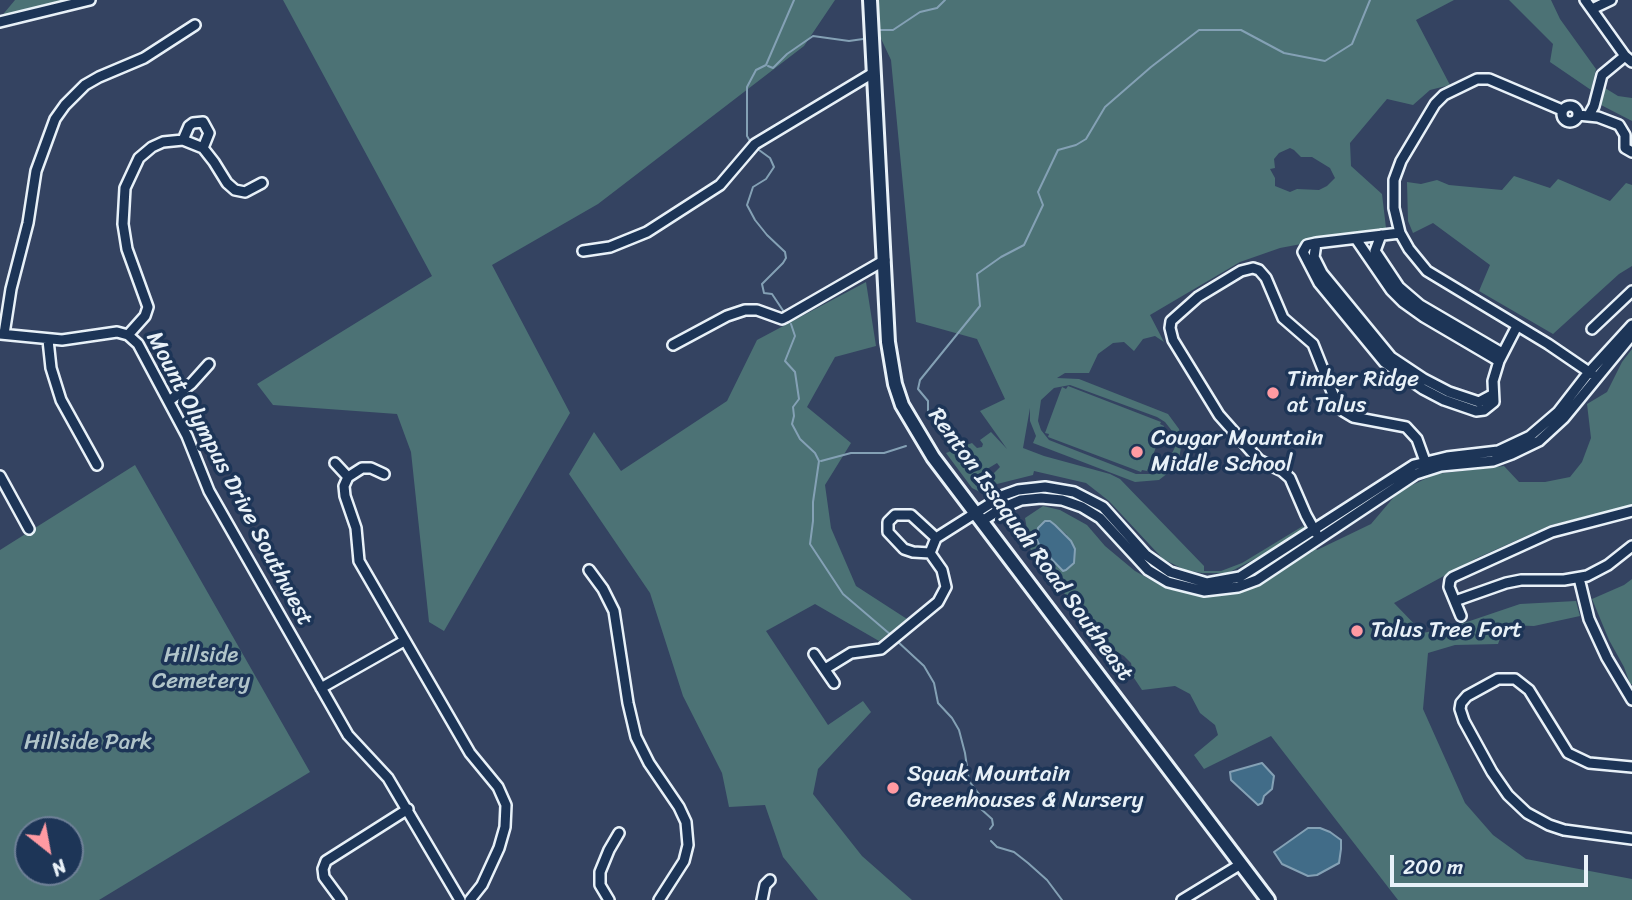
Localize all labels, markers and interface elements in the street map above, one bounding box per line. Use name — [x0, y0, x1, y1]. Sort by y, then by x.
street label: Mount Olympus Drive Southwest — [139, 327, 319, 631]
place label: Timber Ridge at Talus — [1287, 366, 1419, 420]
marker: Timber Ridge at Talus — [1265, 385, 1281, 401]
street label: Renton Issaquah Road Southeast — [921, 403, 1139, 687]
place label: Cougar Mountain Middle School — [1151, 425, 1324, 479]
marker: Cougar Mountain Middle School — [1129, 444, 1145, 460]
place label: Talus Tree Fort — [1371, 617, 1522, 645]
marker: Talus Tree Fort — [1349, 623, 1365, 639]
park label: Hillside Cemetery — [152, 642, 250, 696]
park label: Hillside Park — [24, 729, 152, 757]
place label: Squak Mountain Greenhouses & Nursery — [907, 761, 1144, 815]
marker: Squak Mountain Greenhouses & Nursery — [885, 780, 901, 796]
north arrow — [14, 816, 84, 886]
scale bar — [1394, 841, 1592, 885]
text: 200 m — [1403, 848, 1463, 886]
text: N — [45, 850, 73, 885]

